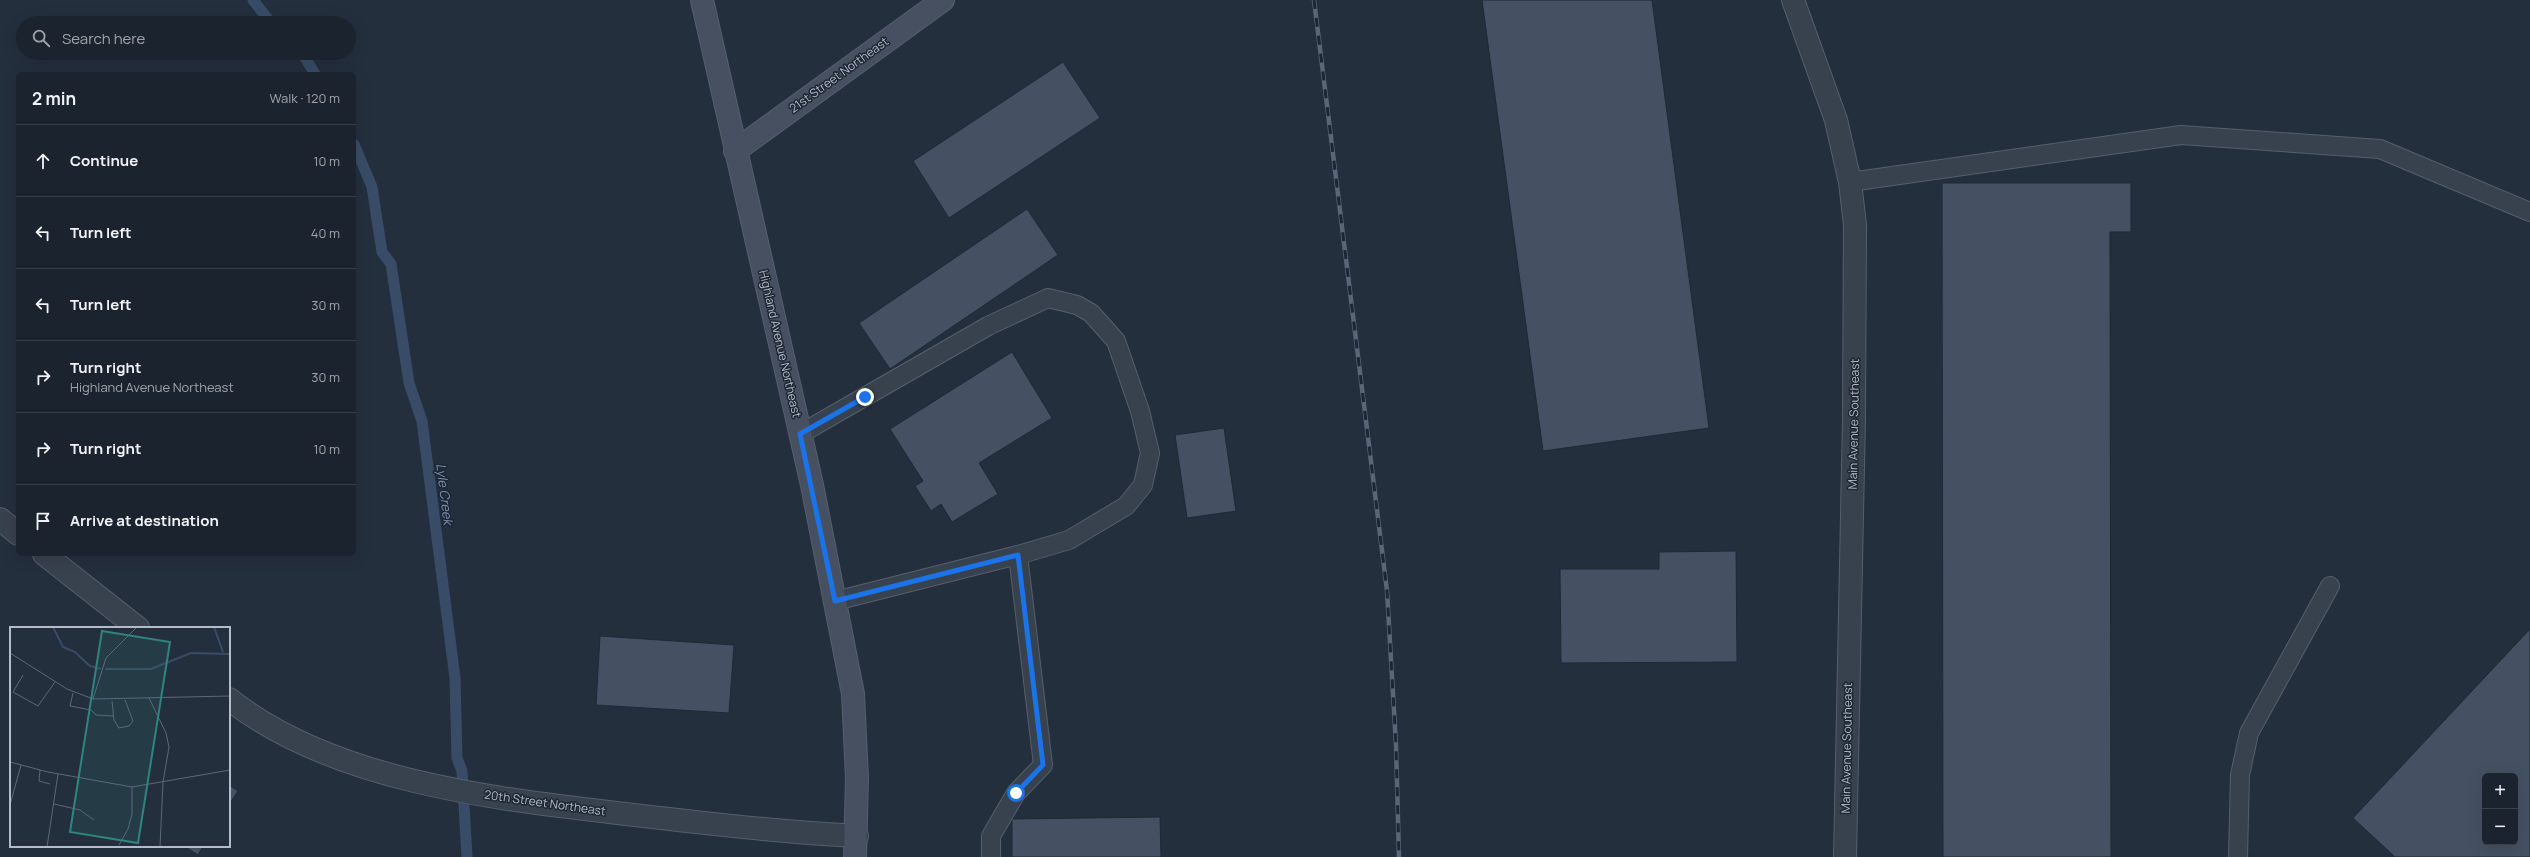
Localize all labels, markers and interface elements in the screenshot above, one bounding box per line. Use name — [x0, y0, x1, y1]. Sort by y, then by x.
search box — [16, 16, 356, 60]
icon: search — [30, 27, 52, 49]
text: Search here — [62, 28, 145, 49]
street label: 21st Street Northeast — [786, 33, 892, 116]
text: 2 min — [32, 87, 76, 110]
text: Walk · 120 m — [270, 89, 340, 107]
icon: ahead — [32, 150, 54, 172]
text: Continue — [70, 150, 138, 171]
text: 10 m — [313, 152, 340, 170]
icon: left — [32, 222, 54, 244]
text: Turn left — [70, 222, 132, 243]
text: 40 m — [311, 224, 340, 242]
street label: Highland Avenue Northeast — [755, 268, 806, 420]
icon: left — [32, 294, 54, 316]
text: Turn left — [70, 294, 132, 315]
text: 30 m — [311, 296, 340, 314]
text: Turn right — [70, 357, 141, 378]
street label: Main Avenue Southeast — [1844, 358, 1863, 490]
icon: right — [32, 366, 54, 388]
text: 30 m — [311, 368, 340, 386]
text: Highland Avenue Northeast — [70, 378, 234, 396]
route end — [856, 388, 874, 406]
icon: right — [32, 438, 54, 460]
text: Turn right — [70, 438, 141, 459]
text: 10 m — [313, 440, 340, 458]
water label: Lyle Creek — [432, 462, 458, 528]
icon: arrive — [32, 510, 54, 532]
text: Arrive at destination — [70, 510, 219, 531]
inset map — [10, 627, 230, 847]
street label: Main Avenue Southeast — [1837, 682, 1856, 814]
map controls — [2482, 773, 2518, 845]
button: + — [2482, 773, 2518, 809]
route start — [1007, 784, 1025, 802]
street label: 20th Street Northeast — [483, 786, 607, 819]
button: − — [2482, 809, 2518, 845]

